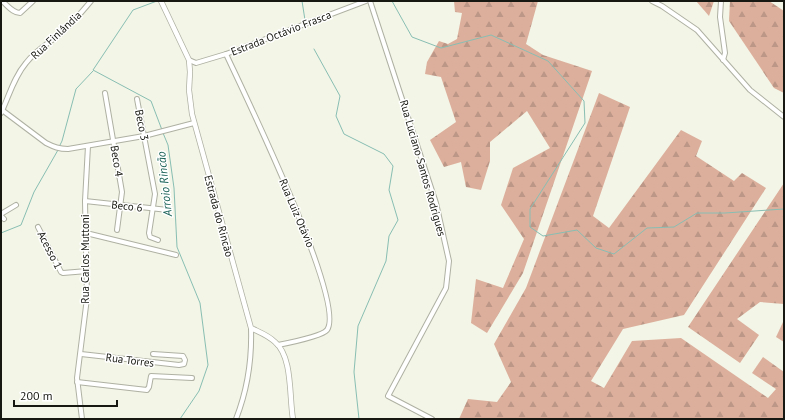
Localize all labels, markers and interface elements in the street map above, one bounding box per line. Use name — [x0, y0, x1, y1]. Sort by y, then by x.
street label: Estrada Octávio Frasca — [229, 7, 333, 59]
street label: Rua Finlândia — [28, 8, 84, 62]
street label: Rua Luciano Santos Rodrigues — [397, 98, 449, 238]
street label: Beco 3 — [132, 108, 152, 142]
street label: Beco 4 — [108, 144, 126, 178]
water label: Arroio Rincão — [153, 151, 175, 218]
street label: Estrada do Rincão — [201, 173, 237, 259]
street label: Rua Luiz Otávio — [276, 176, 318, 250]
street label: Beco 6 — [111, 197, 143, 215]
street label: Rua Carlos Muttoni — [78, 214, 92, 304]
street label: Acesso 1 — [35, 229, 65, 271]
street label: Rua Torres — [105, 350, 155, 370]
scale bar — [14, 382, 117, 408]
text: 200 m — [20, 388, 53, 403]

